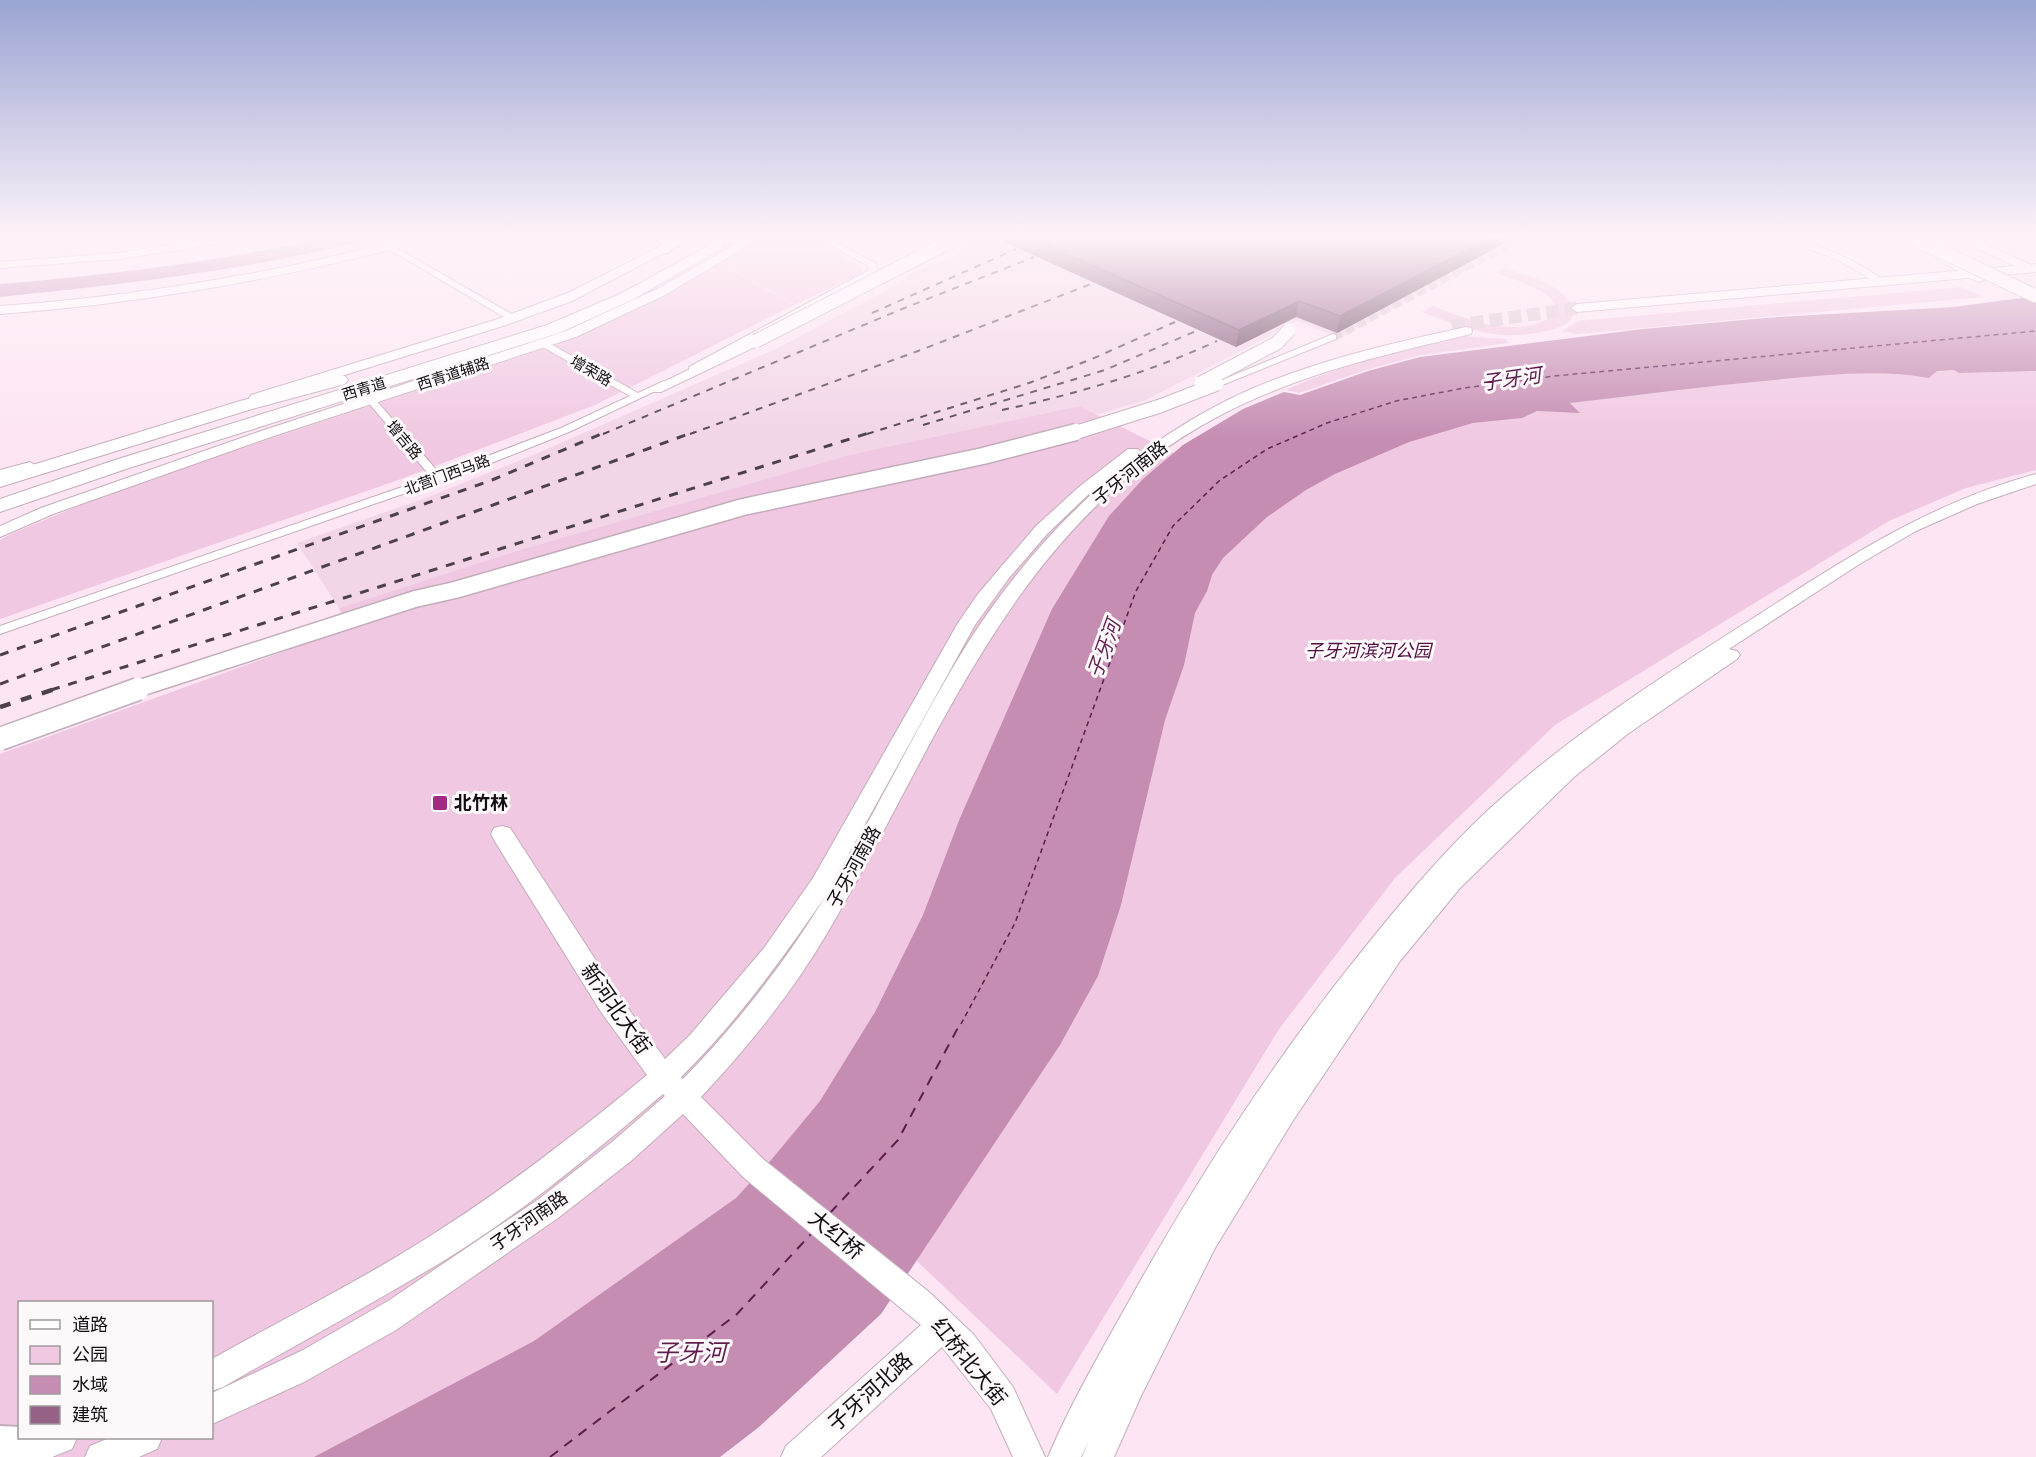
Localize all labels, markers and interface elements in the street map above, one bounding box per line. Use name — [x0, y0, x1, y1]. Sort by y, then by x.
street label: 增荣路 — [567, 350, 616, 390]
street label: 西青道辅路 — [414, 352, 491, 394]
water label: 子牙河 — [1479, 360, 1546, 396]
street label: 西青道 — [339, 372, 388, 404]
street label: 增吉路 — [383, 416, 427, 463]
street label: 子牙河南路 — [1087, 435, 1172, 510]
street label: 北营门西马路 — [401, 449, 492, 499]
water label: 子牙河 — [1081, 612, 1128, 682]
park label: 子牙河滨河公园 — [1305, 638, 1434, 662]
place label: 北竹林 — [454, 790, 508, 814]
marker: 北竹林 — [431, 794, 449, 812]
street label: 子牙河南路 — [821, 821, 885, 912]
street label: 新河北大街 — [575, 957, 658, 1059]
street label: 子牙河南路 — [485, 1185, 572, 1256]
street label: 大红桥 — [803, 1204, 870, 1265]
legend — [18, 1301, 213, 1439]
text: 道路 — [72, 1312, 108, 1336]
street label: 红桥北大街 — [926, 1312, 1014, 1411]
water label: 子牙河 — [654, 1335, 730, 1368]
text: 公园 — [72, 1342, 108, 1366]
street label: 子牙河北路 — [821, 1346, 918, 1437]
text: 水域 — [72, 1372, 108, 1396]
text: 建筑 — [72, 1402, 108, 1426]

